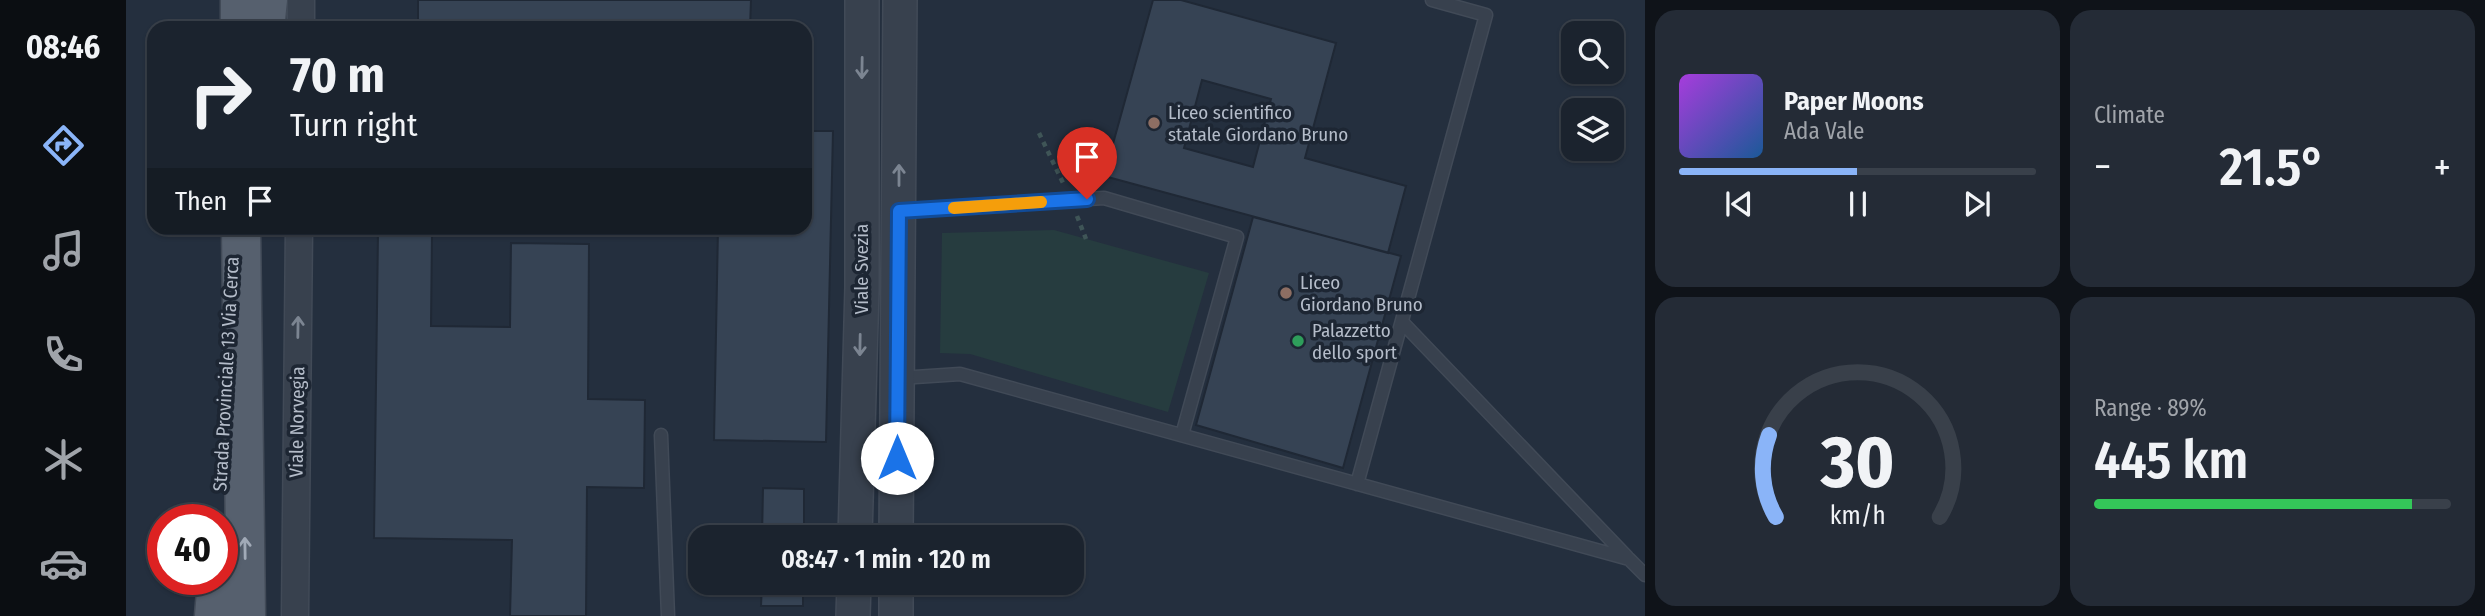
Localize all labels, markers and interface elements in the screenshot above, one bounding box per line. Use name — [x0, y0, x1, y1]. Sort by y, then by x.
map controls — [1561, 21, 1624, 161]
button: search — [1561, 21, 1624, 84]
text: 08:46 — [26, 28, 100, 66]
text: 70 m — [290, 46, 385, 105]
icon: right — [175, 49, 266, 140]
one-way arrow — [855, 56, 868, 79]
text: Paper Moons — [1784, 86, 1924, 117]
button: layers — [1561, 98, 1624, 161]
place label: Liceo scientifico statale Giordano Bruno — [1168, 101, 1348, 146]
text: Climate — [2094, 101, 2165, 129]
text: Turn right — [290, 106, 417, 144]
marker: Liceo scientifico statale Giordano Bruno — [1146, 115, 1162, 131]
text: Ada Vale — [1784, 117, 1864, 145]
icon: directions — [39, 121, 88, 170]
pin — [1057, 127, 1117, 199]
text: 21.5° — [2220, 136, 2325, 199]
icon: arrive — [1068, 138, 1106, 176]
text: − — [2094, 144, 2111, 190]
text: + — [2434, 144, 2451, 190]
one-way arrow — [892, 164, 906, 187]
icon: arrive — [241, 182, 279, 220]
icon: previous — [1720, 185, 1758, 223]
icon: pause — [1839, 185, 1877, 223]
icon: next — [1958, 185, 1996, 223]
text: Then — [175, 186, 227, 217]
street label: Viale Svezia — [850, 224, 873, 314]
icon: music — [39, 226, 88, 275]
street label: Strada Provinciale 13 Via Cerca — [208, 256, 244, 492]
place label: Liceo Giordano Bruno — [1300, 271, 1423, 316]
marker: Liceo Giordano Bruno — [1278, 285, 1294, 301]
one-way arrow — [291, 316, 305, 339]
place label: Palazzetto dello sport — [1312, 319, 1398, 364]
icon: phone — [39, 330, 88, 379]
one-way arrow — [853, 333, 867, 356]
marker: Palazzetto dello sport — [1290, 333, 1306, 349]
street label: Viale Norvegia — [285, 366, 309, 478]
text: Range · 89% — [2094, 394, 2207, 422]
text: 30 — [1819, 420, 1895, 507]
position arrow — [860, 421, 934, 495]
text: 445 km — [2094, 429, 2248, 492]
icon: climate — [39, 435, 88, 484]
text: km/h — [1830, 501, 1885, 531]
speed limit sign: 40 — [147, 504, 238, 595]
one-way arrow — [238, 537, 252, 560]
icon: car — [39, 539, 88, 588]
text: 08:47 · 1 min · 120 m — [781, 544, 991, 575]

